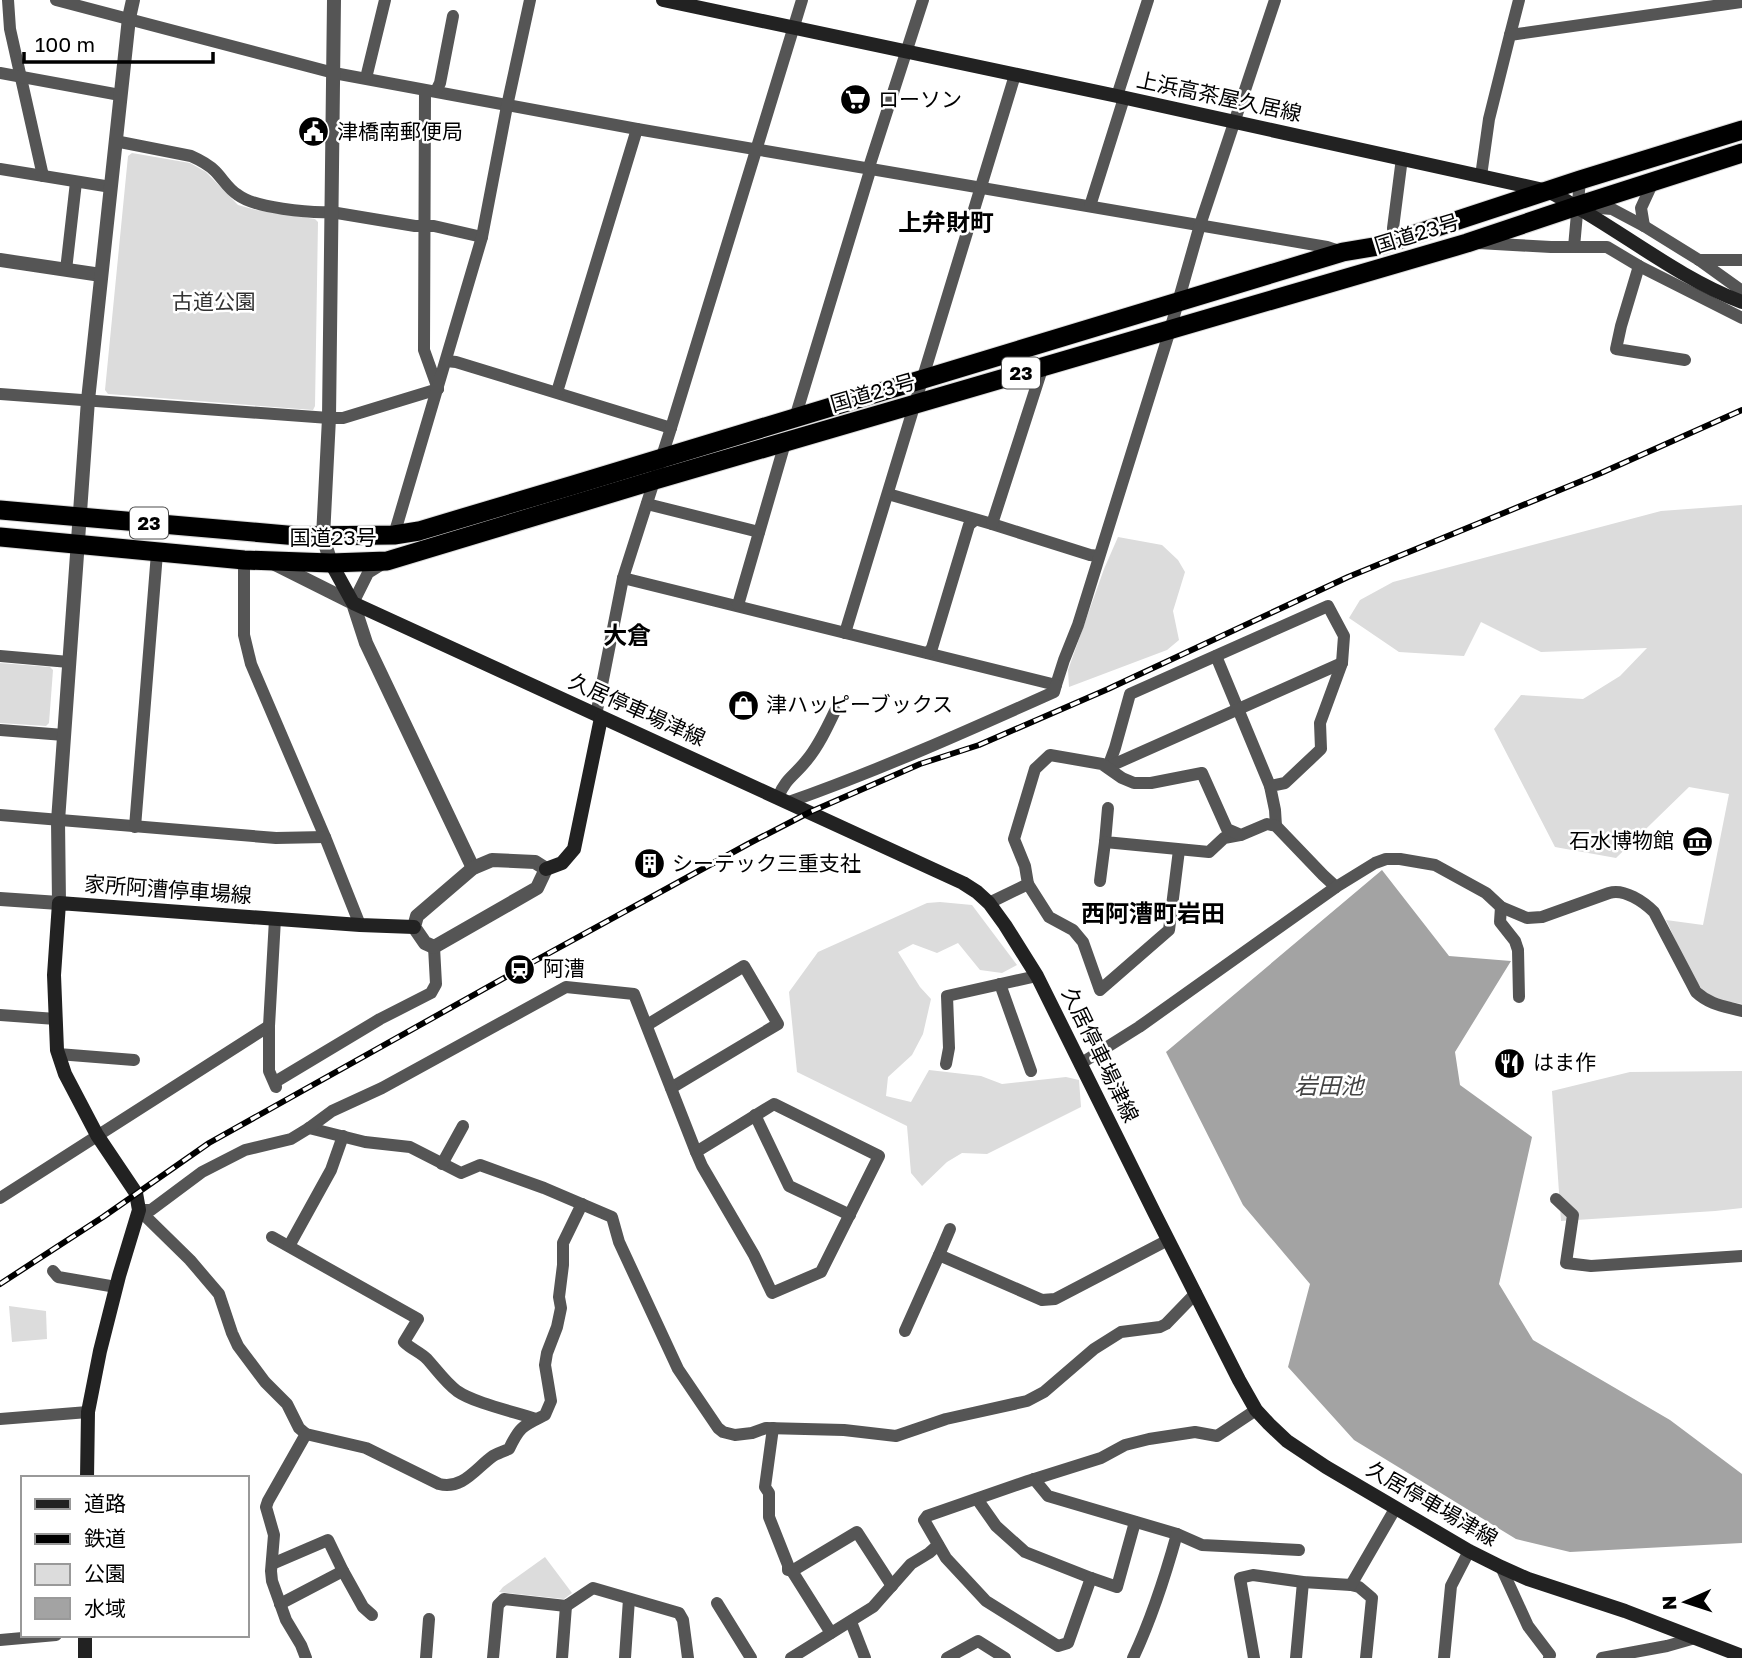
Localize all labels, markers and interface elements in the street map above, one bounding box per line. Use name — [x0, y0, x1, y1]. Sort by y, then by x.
scale bar — [24, 21, 214, 65]
text: 100 m — [35, 31, 95, 57]
street label: 上浜高茶屋久居線 — [1134, 66, 1304, 126]
supermarket icon: ローソン — [838, 83, 872, 117]
place label: ローソン — [878, 86, 962, 112]
public building icon: 津橋南郵便局 — [297, 115, 331, 149]
place label: 津橋南郵便局 — [337, 118, 463, 144]
district label: 上弁財町 — [898, 207, 994, 236]
street label: 国道23号 — [1371, 208, 1462, 258]
park label: 古道公園 — [172, 288, 256, 314]
road number: 23 — [1002, 358, 1040, 388]
street label: 国道23号 — [827, 367, 918, 417]
road number: 23 — [130, 508, 168, 538]
street label: 国道23号 — [289, 524, 377, 550]
district label: 大倉 — [603, 620, 651, 649]
street label: 久居停車場津線 — [565, 667, 710, 751]
shop icon: 津ハッピーブックス — [726, 688, 760, 722]
place label: 津ハッピーブックス — [766, 691, 953, 717]
museum icon: 石水博物館 — [1680, 824, 1714, 858]
place label: 石水博物館 — [1569, 827, 1674, 853]
building icon: シーテック三重支社 — [632, 847, 666, 881]
place label: シーテック三重支社 — [672, 850, 861, 876]
street label: 家所阿漕停車場線 — [83, 870, 253, 908]
district label: 西阿漕町岩田 — [1081, 898, 1225, 927]
station icon: 阿漕 — [503, 952, 537, 986]
place label: 阿漕 — [543, 955, 585, 981]
street label: 久居停車場津線 — [1057, 983, 1145, 1126]
restaurant icon: はま作 — [1493, 1046, 1527, 1080]
place label: はま作 — [1533, 1049, 1596, 1075]
water label: 岩田池 — [1295, 1071, 1366, 1099]
street label: 久居停車場津線 — [1362, 1455, 1503, 1551]
legend — [21, 1476, 248, 1637]
text: 道路 — [84, 1490, 126, 1516]
text: 鉄道 — [84, 1525, 126, 1551]
text: 公園 — [84, 1560, 126, 1586]
north arrow — [1651, 1567, 1721, 1637]
text: 水域 — [84, 1595, 126, 1621]
text: N — [1657, 1595, 1680, 1611]

